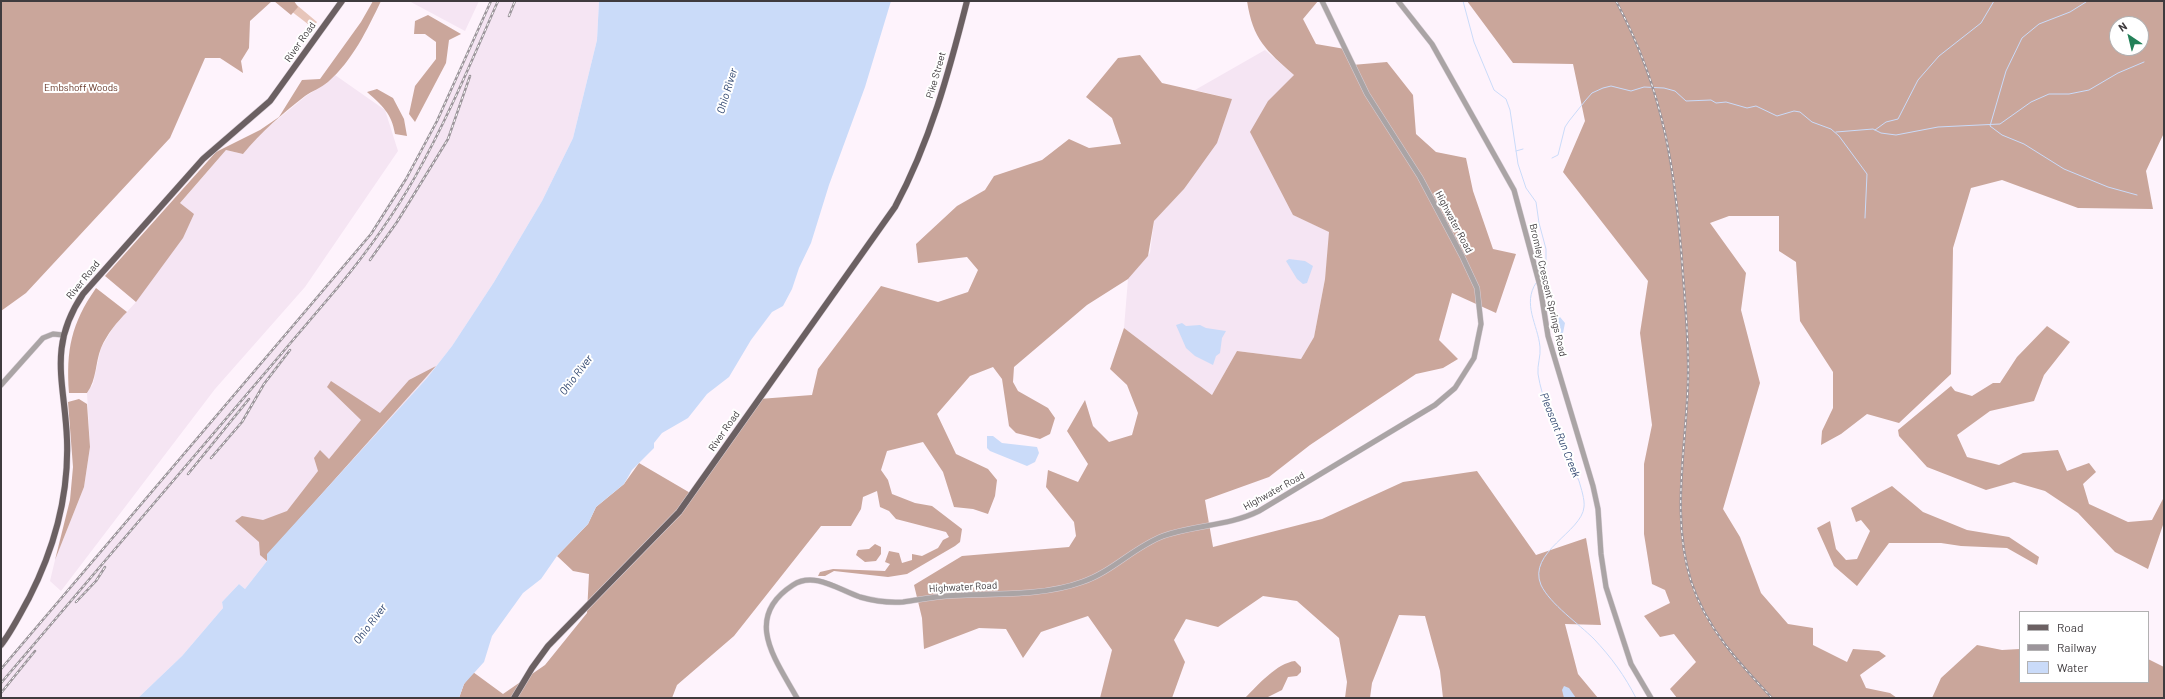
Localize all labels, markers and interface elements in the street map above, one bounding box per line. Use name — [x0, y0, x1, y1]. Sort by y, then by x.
north arrow — [2109, 16, 2149, 56]
text: N — [2116, 19, 2129, 34]
street label: River Road — [282, 20, 318, 64]
street label: Pike Street — [924, 50, 948, 100]
water label: Ohio River — [714, 67, 740, 115]
park label: Embshoff Woods — [44, 82, 118, 94]
street label: Highwater Road — [1433, 189, 1475, 255]
street label: Bromley Crescent Springs Road — [1527, 222, 1569, 358]
street label: River Road — [64, 258, 102, 302]
water label: Ohio River — [557, 352, 595, 398]
water label: Pleasant Run Creek — [1537, 391, 1583, 479]
street label: River Road — [706, 409, 742, 453]
street label: Highwater Road — [1241, 469, 1307, 513]
street label: Highwater Road — [928, 579, 998, 595]
water label: Ohio River — [351, 601, 389, 647]
legend — [2019, 611, 2149, 683]
text: Road — [2057, 620, 2084, 634]
text: Railway — [2057, 640, 2096, 654]
text: Water — [2057, 660, 2088, 674]

